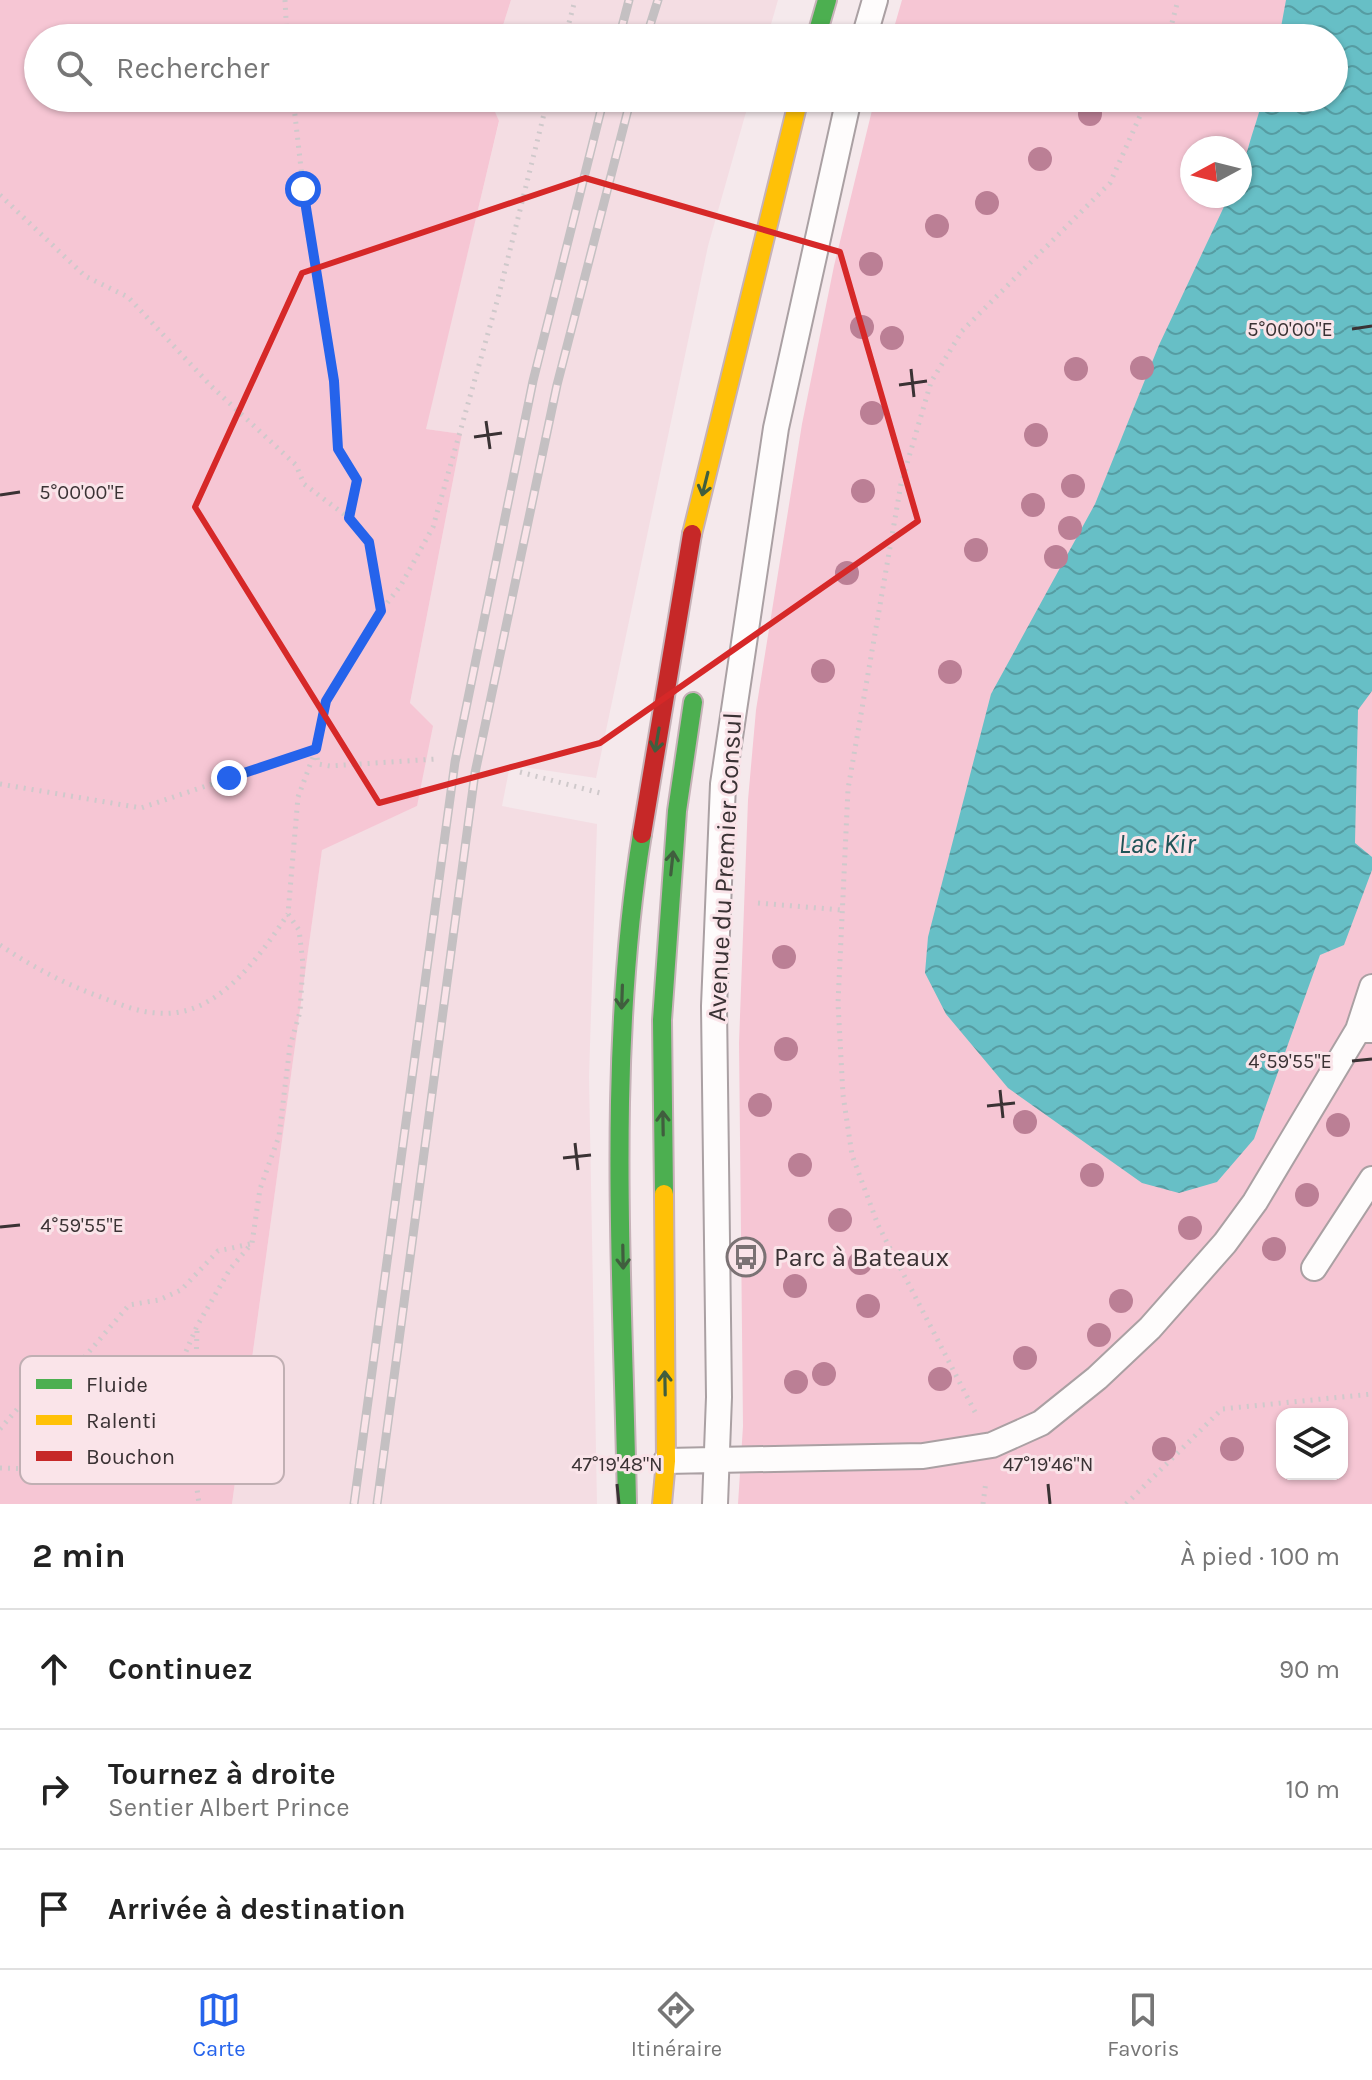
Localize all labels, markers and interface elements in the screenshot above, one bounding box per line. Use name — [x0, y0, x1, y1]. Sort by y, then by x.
search box — [24, 24, 1348, 112]
icon: search — [52, 46, 96, 90]
text: Rechercher — [116, 50, 269, 86]
north arrow — [1180, 136, 1252, 208]
route start — [285, 171, 321, 207]
text: 5°00'00"E — [1247, 318, 1333, 341]
one-way arrow — [697, 471, 712, 497]
text: 5°00'00"E — [39, 481, 125, 504]
street label: Avenue du Premier Consul — [701, 712, 748, 1022]
one-way arrow — [649, 727, 664, 752]
route end — [211, 760, 247, 796]
water label: Lac Kir — [1118, 827, 1197, 860]
one-way arrow — [665, 850, 680, 877]
one-way arrow — [614, 983, 629, 1010]
text: 4°59'55"E — [1248, 1050, 1332, 1073]
one-way arrow — [655, 1110, 671, 1137]
text: 4°59'55"E — [40, 1214, 124, 1237]
bus stop icon: Parc à Bateaux — [725, 1236, 767, 1278]
place label: Parc à Bateaux — [774, 1242, 949, 1273]
one-way arrow — [615, 1243, 631, 1270]
legend — [20, 1356, 284, 1484]
one-way arrow — [657, 1370, 673, 1397]
text: Fluide — [86, 1372, 148, 1398]
text: Ralenti — [86, 1408, 157, 1434]
map controls — [1276, 1408, 1348, 1480]
button: layers — [1276, 1408, 1348, 1480]
text: Bouchon — [86, 1444, 175, 1470]
text: 47°19'48"N — [571, 1453, 663, 1476]
text: 47°19'46"N — [1003, 1453, 1093, 1476]
text: 2 min — [32, 1536, 126, 1576]
text: À pied · 100 m — [1180, 1541, 1340, 1572]
icon: ahead — [32, 1647, 76, 1691]
text: Continuez — [108, 1651, 253, 1687]
text: 90 m — [1279, 1654, 1340, 1685]
text: Tournez à droite — [108, 1756, 336, 1792]
icon: right — [32, 1767, 76, 1811]
text: 10 m — [1285, 1774, 1340, 1805]
text: Sentier Albert Prince — [108, 1792, 350, 1823]
icon: arrive — [32, 1887, 76, 1931]
text: Arrivée à destination — [108, 1891, 406, 1927]
tab: Carte — [193, 1988, 246, 2062]
tab: Itinéraire — [631, 1988, 722, 2062]
tab: Favoris — [1107, 1988, 1179, 2062]

